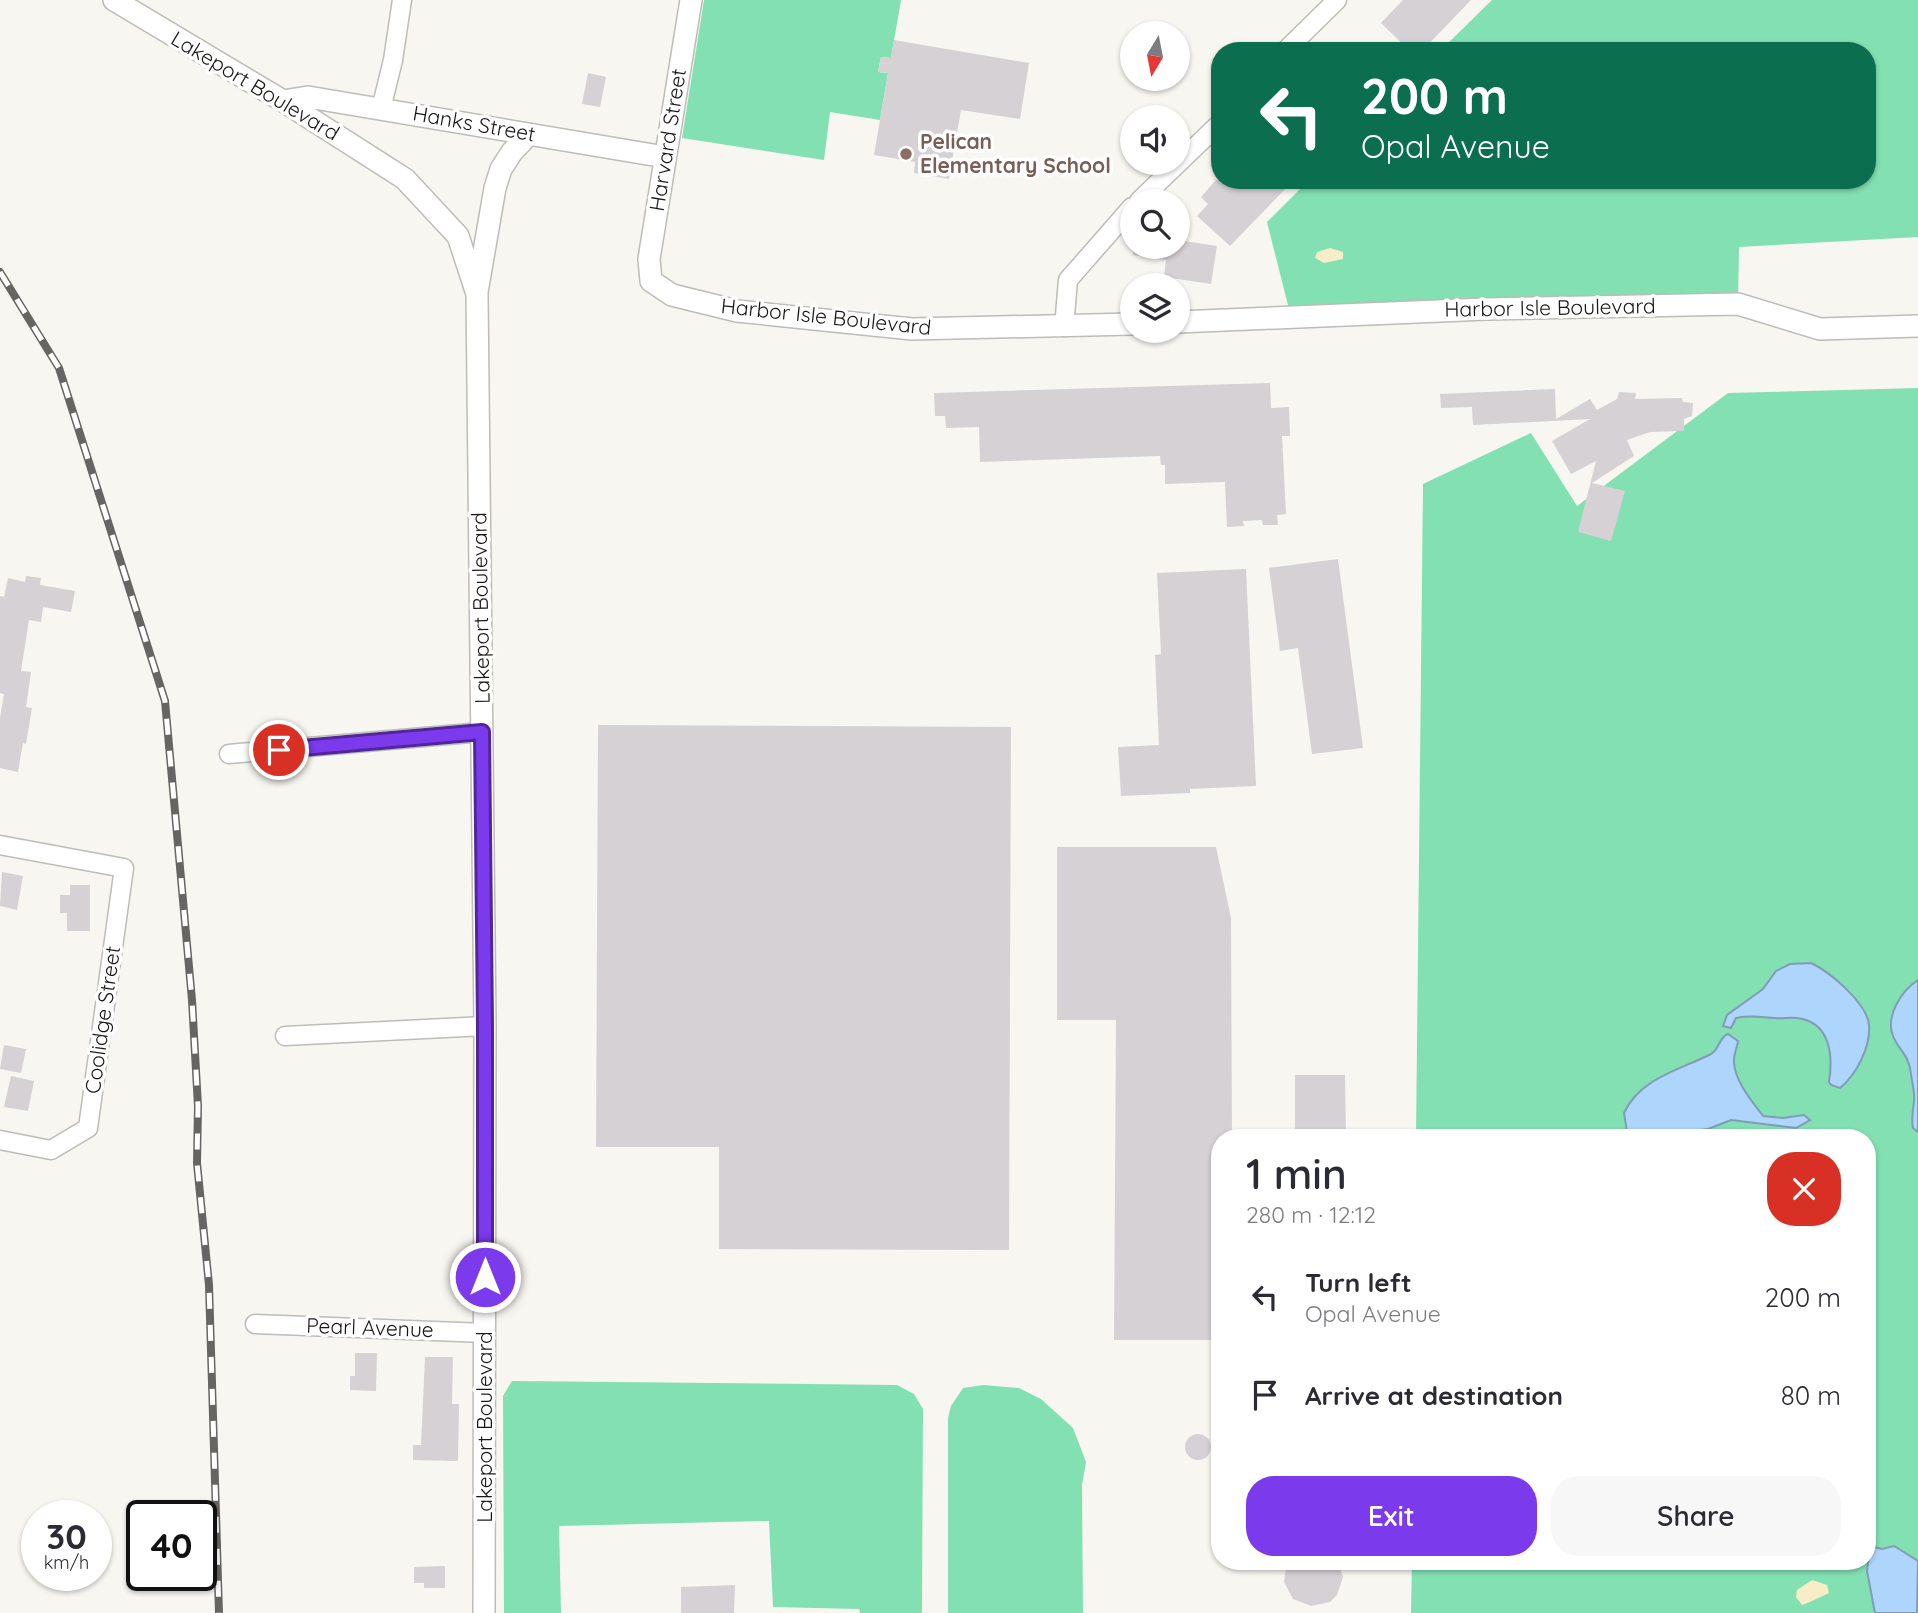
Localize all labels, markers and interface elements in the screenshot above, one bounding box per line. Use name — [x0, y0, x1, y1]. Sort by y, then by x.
north arrow — [1120, 21, 1190, 91]
map controls — [1120, 21, 1190, 343]
street label: Lakeport Boulevard — [167, 25, 344, 146]
text: 200 m — [1361, 65, 1508, 126]
street label: Harvard Street — [643, 67, 691, 213]
icon: left — [1246, 70, 1337, 161]
street label: Hanks Street — [411, 99, 538, 147]
button: sound — [1120, 105, 1190, 175]
text: Opal Avenue — [1361, 126, 1550, 166]
place label: Pelican Elementary School — [920, 128, 1111, 178]
marker: Pelican Elementary School — [898, 146, 914, 162]
button: search — [1120, 189, 1190, 259]
button: layers — [1120, 273, 1190, 343]
street label: Harbor Isle Boulevard — [720, 292, 933, 340]
street label: Harbor Isle Boulevard — [1444, 292, 1656, 322]
street label: Lakeport Boulevard — [465, 512, 495, 704]
pin — [249, 720, 309, 780]
icon: arrive — [260, 731, 298, 769]
street label: Coolidge Street — [79, 944, 125, 1095]
text: 1 min — [1246, 1147, 1347, 1200]
button: close — [1767, 1152, 1841, 1226]
text: 280 m · 12:12 — [1246, 1200, 1376, 1229]
position arrow — [448, 1240, 522, 1314]
text: Turn left — [1305, 1266, 1412, 1299]
icon: left — [1246, 1278, 1284, 1316]
text: 200 m — [1765, 1281, 1841, 1314]
text: Opal Avenue — [1305, 1299, 1441, 1328]
street label: Pearl Avenue — [306, 1312, 434, 1342]
street label: Lakeport Boulevard — [471, 1331, 497, 1523]
icon: arrive — [1246, 1376, 1284, 1414]
text: Arrive at destination — [1305, 1379, 1563, 1412]
text: 80 m — [1781, 1379, 1841, 1412]
button: Exit — [1246, 1476, 1537, 1556]
button: Share — [1551, 1476, 1841, 1556]
speed limit sign: 40 — [126, 1500, 217, 1591]
text: 30 — [46, 1514, 87, 1558]
text: km/h — [44, 1551, 89, 1574]

